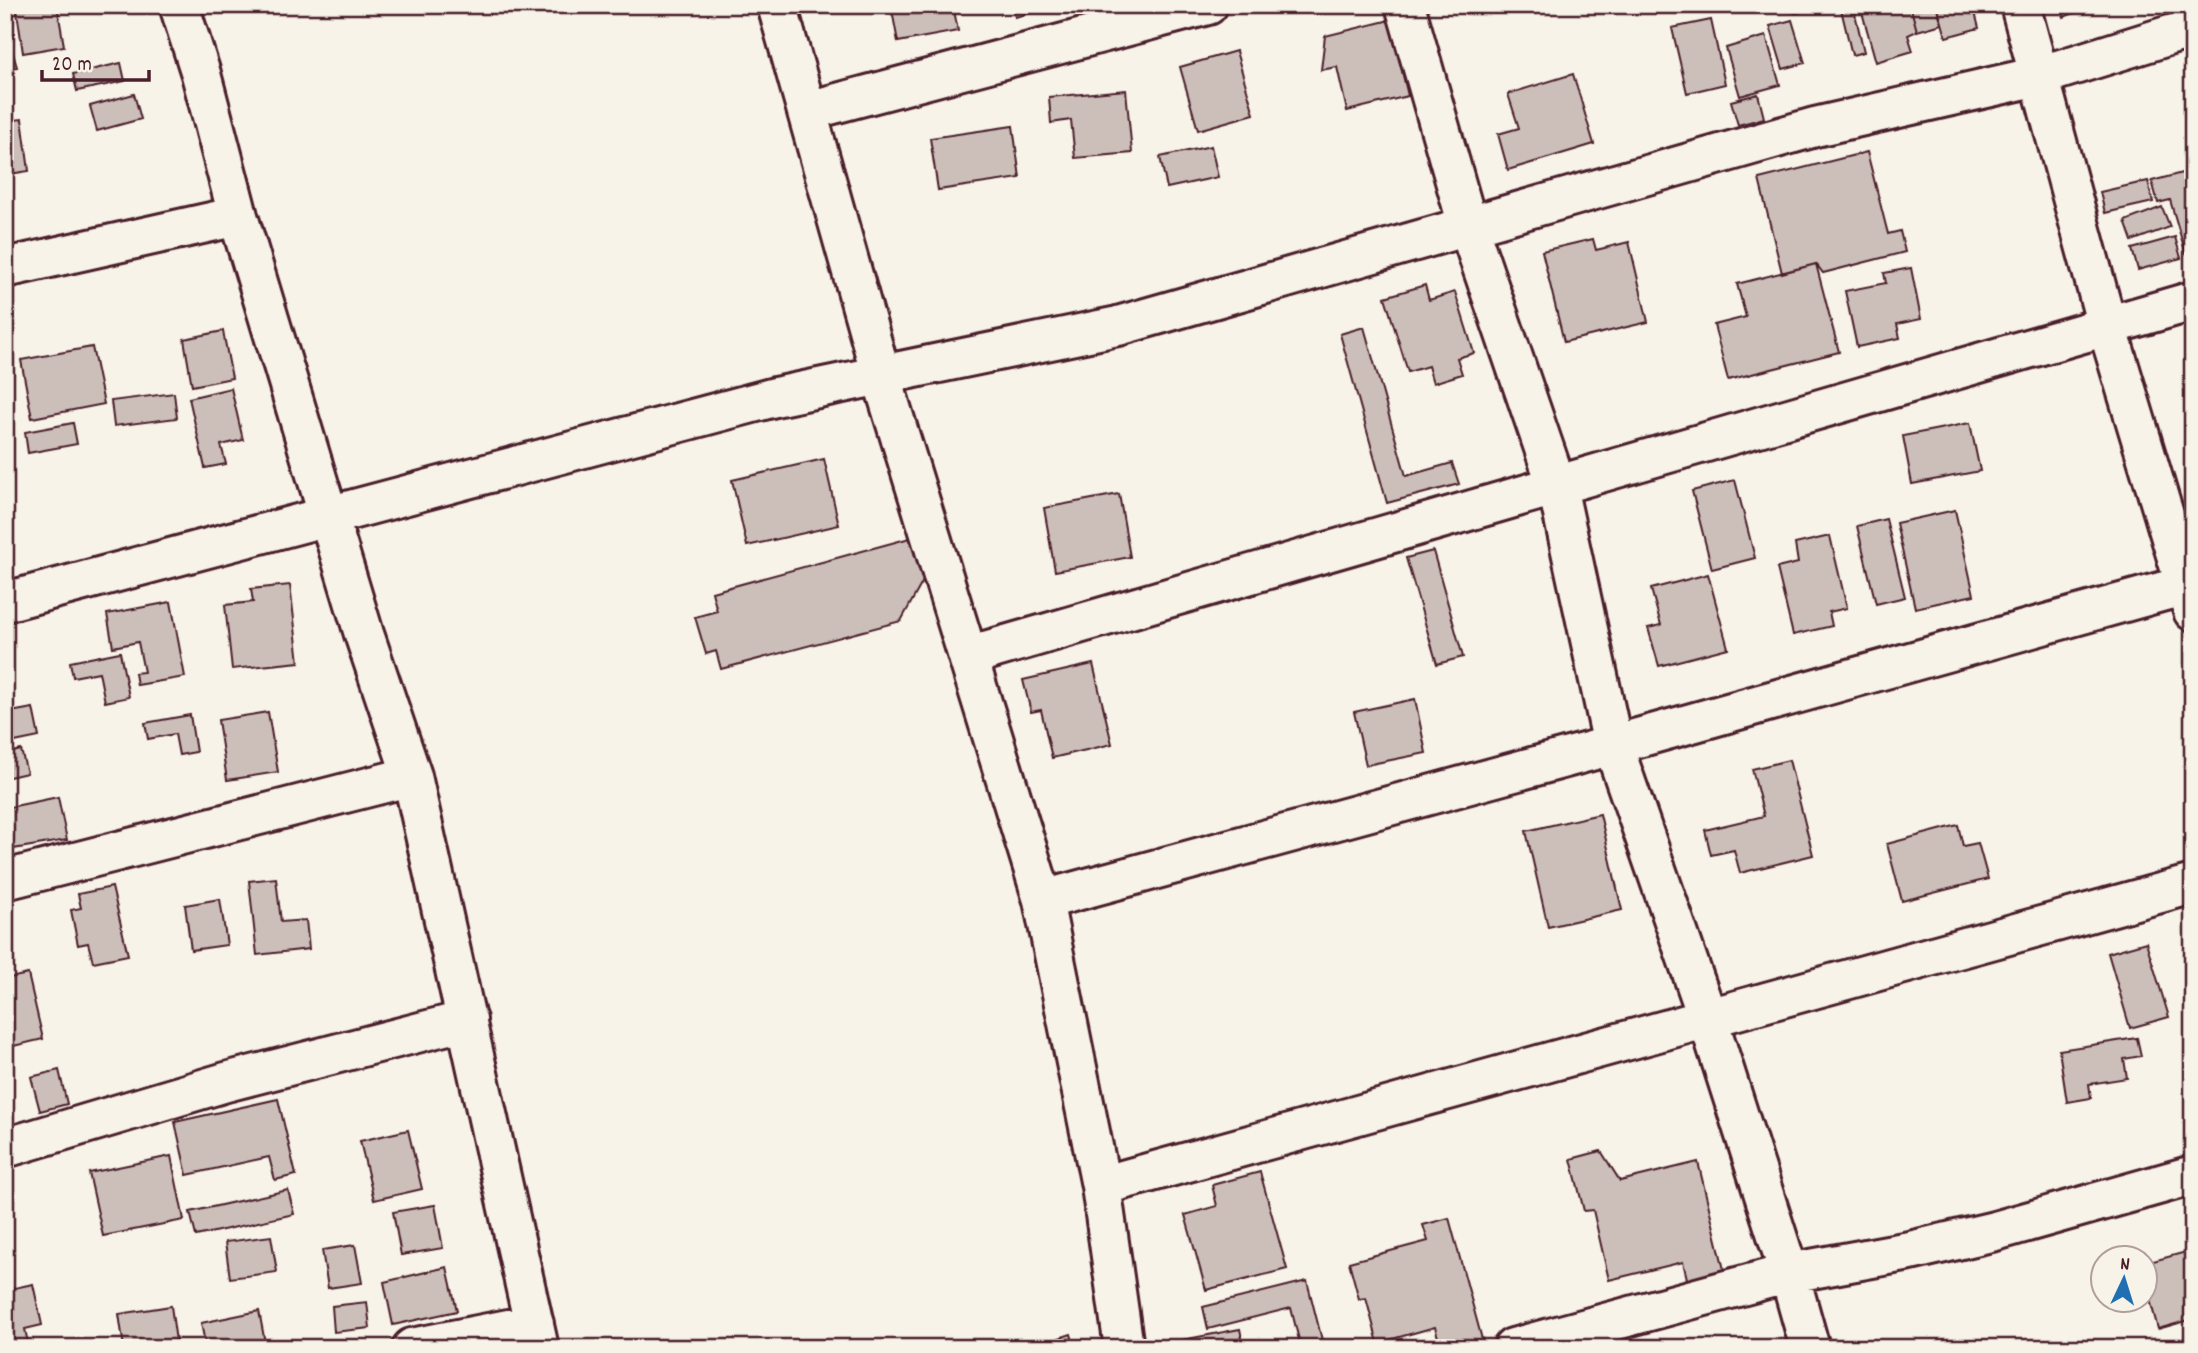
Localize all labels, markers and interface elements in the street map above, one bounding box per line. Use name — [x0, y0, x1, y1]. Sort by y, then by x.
scale bar — [42, 38, 149, 82]
text: 20 m — [52, 51, 92, 81]
north arrow — [2090, 1244, 2160, 1314]
text: N — [2119, 1252, 2131, 1279]

